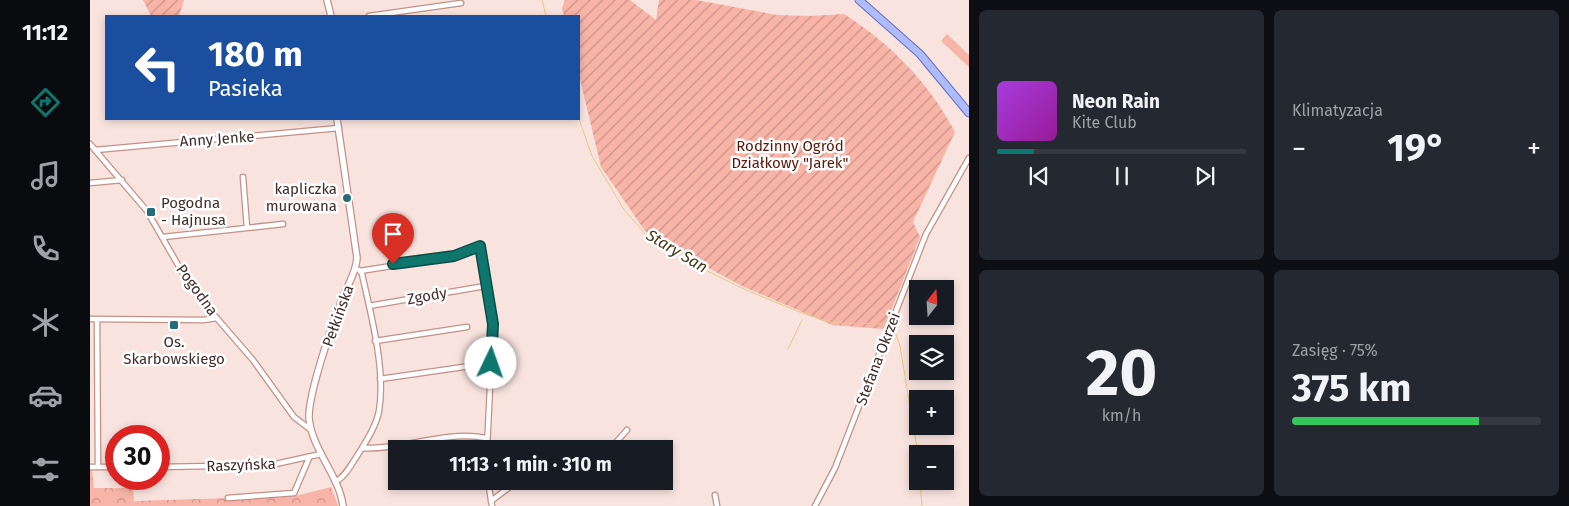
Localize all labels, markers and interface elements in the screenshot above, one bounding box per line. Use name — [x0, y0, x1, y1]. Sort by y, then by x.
text: 11:12 — [22, 19, 68, 46]
text: 180 m — [208, 33, 303, 75]
icon: left — [125, 35, 190, 100]
text: Pasieka — [208, 75, 283, 102]
icon: directions — [28, 85, 63, 120]
text: Neon Rain — [1072, 90, 1160, 113]
text: Klimatyzacja — [1292, 101, 1383, 120]
text: Kite Club — [1072, 113, 1137, 132]
text: 19° — [1387, 125, 1446, 171]
street label: Anny Jenke — [179, 127, 255, 151]
text: − — [1292, 132, 1306, 165]
text: + — [1527, 132, 1541, 165]
park label: Rodzinny Ogród Działkowy "Jarek" — [731, 137, 849, 172]
icon: music — [28, 158, 63, 193]
icon: previous — [1025, 162, 1053, 190]
icon: pause — [1108, 162, 1136, 190]
icon: next — [1191, 162, 1219, 190]
place label: kapliczka murowana — [266, 180, 337, 215]
marker: kapliczka murowana — [341, 192, 353, 204]
place label: Pogodna - Hajnusa — [161, 194, 226, 229]
marker: Pogodna - Hajnusa — [145, 206, 157, 218]
pin — [372, 213, 414, 264]
icon: arrive — [379, 220, 407, 248]
water label: Stary San — [642, 225, 711, 277]
icon: phone — [28, 231, 63, 266]
street label: Pogodna — [172, 261, 222, 319]
north arrow — [909, 280, 954, 325]
map controls — [909, 280, 954, 490]
street label: Pełkińska — [319, 283, 357, 349]
street label: Zgody — [406, 284, 449, 308]
icon: climate — [28, 305, 63, 340]
street label: Stefana Okrzei — [852, 310, 904, 408]
marker: Os. Skarbowskiego — [168, 319, 180, 331]
place label: Os. Skarbowskiego — [123, 333, 225, 368]
text: 20 — [1086, 334, 1157, 412]
button: layers — [909, 335, 954, 380]
position arrow — [464, 336, 516, 388]
text: Zasięg · 75% — [1292, 341, 1378, 360]
text: 375 km — [1292, 365, 1411, 411]
icon: car — [28, 378, 63, 413]
button: + — [909, 390, 954, 435]
text: km/h — [1102, 406, 1141, 425]
speed limit sign: 30 — [105, 425, 170, 490]
button: − — [909, 445, 954, 490]
icon: filters — [28, 452, 63, 487]
text: 11:13 · 1 min · 310 m — [449, 453, 612, 476]
street label: Raszyńska — [206, 455, 276, 475]

